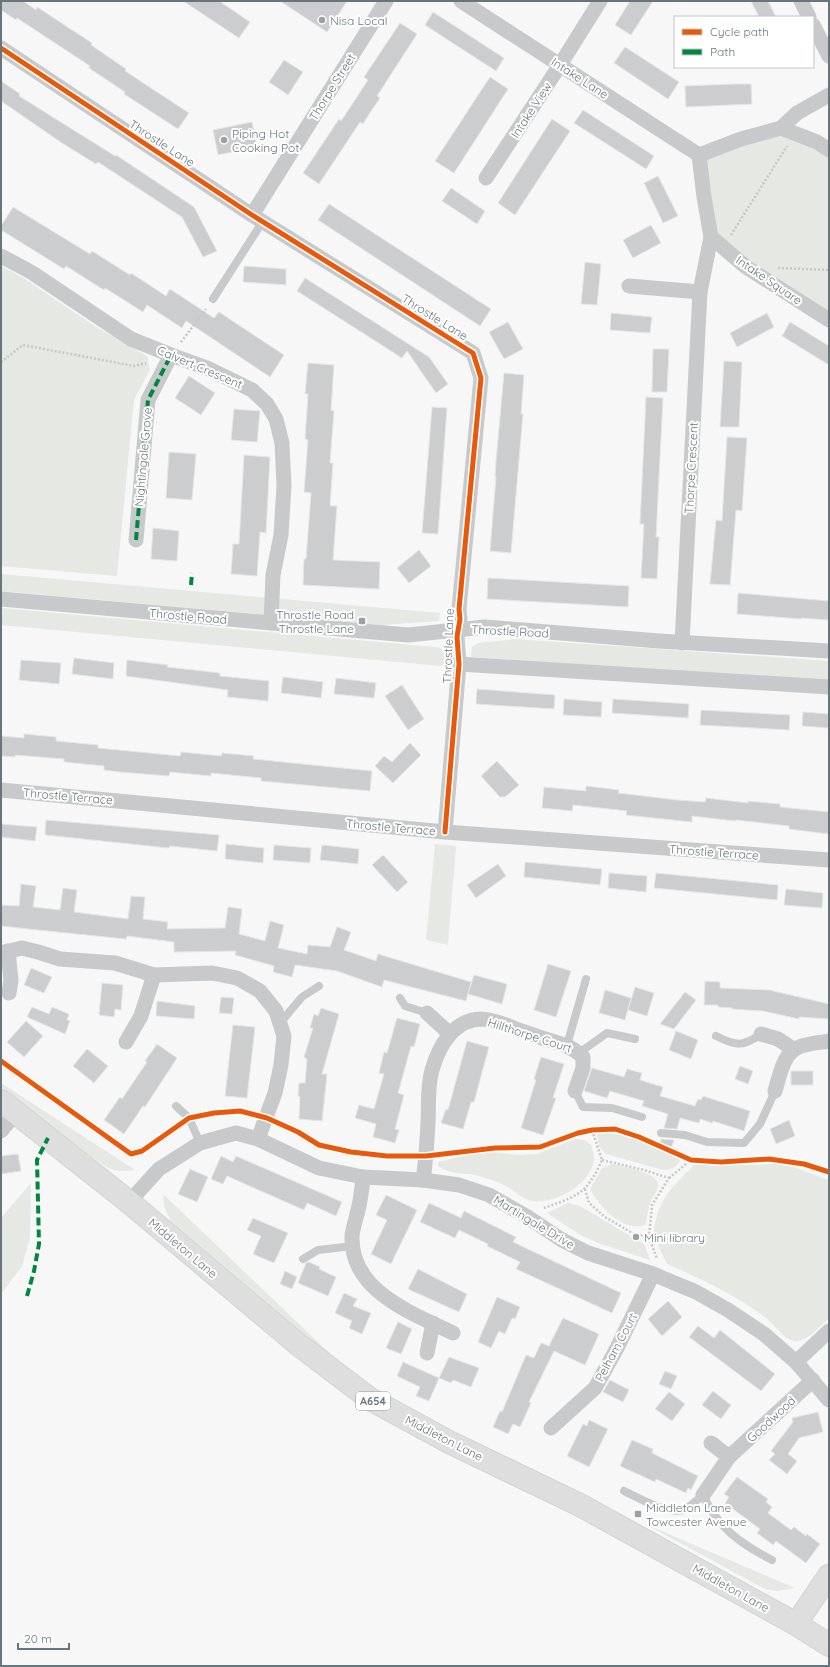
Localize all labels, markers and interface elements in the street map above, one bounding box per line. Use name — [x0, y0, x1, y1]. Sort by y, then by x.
place label: Nisa Local — [330, 13, 387, 28]
marker: Nisa Local — [317, 15, 327, 25]
legend — [674, 16, 814, 68]
text: Cycle path — [710, 24, 769, 39]
text: Path — [710, 44, 735, 59]
street label: Thorpe Street — [305, 51, 359, 123]
street label: Intake Lane — [549, 54, 611, 102]
street label: Intake View — [507, 79, 555, 141]
street label: Throstle Lane — [126, 116, 198, 170]
place label: Piping Hot Cooking Pot — [232, 126, 299, 155]
marker: Piping Hot Cooking Pot — [219, 135, 229, 145]
street label: Intake Square — [733, 252, 805, 308]
street label: Throstle Lane — [399, 291, 471, 343]
street label: Calvert Crescent — [155, 342, 245, 392]
street label: Nightingale Grove — [131, 407, 155, 507]
street label: Thorpe Crescent — [681, 422, 701, 514]
street label: Throstle Road — [149, 605, 227, 627]
place label: Throstle Road Throstle Lane — [276, 607, 354, 636]
street label: Throstle Lane — [439, 608, 457, 684]
marker: Throstle Road Throstle Lane — [357, 616, 367, 626]
street label: Throstle Road — [471, 621, 549, 641]
street label: Throstle Terrace — [23, 785, 114, 807]
street label: Throstle Terrace — [346, 816, 437, 838]
street label: Throstle Terrace — [669, 841, 760, 863]
street label: Hillthorpe Court — [486, 1014, 574, 1056]
street label: Martingale Drive — [491, 1192, 577, 1252]
street label: Middleton Lane — [146, 1215, 221, 1281]
place label: Mini library — [644, 1230, 705, 1245]
marker: Mini library — [631, 1232, 641, 1242]
street label: Pelham Court — [592, 1310, 640, 1384]
road number: A654 — [356, 1392, 390, 1410]
street label: Goodwood — [744, 1393, 798, 1445]
street label: Middleton Lane — [403, 1412, 486, 1464]
place label: Middleton Lane Towcester Avenue — [646, 1500, 747, 1529]
marker: Middleton Lane Towcester Avenue — [633, 1509, 643, 1519]
street label: Middleton Lane — [690, 1561, 772, 1615]
scale bar — [18, 1625, 69, 1651]
text: 20 m — [24, 1631, 52, 1646]

